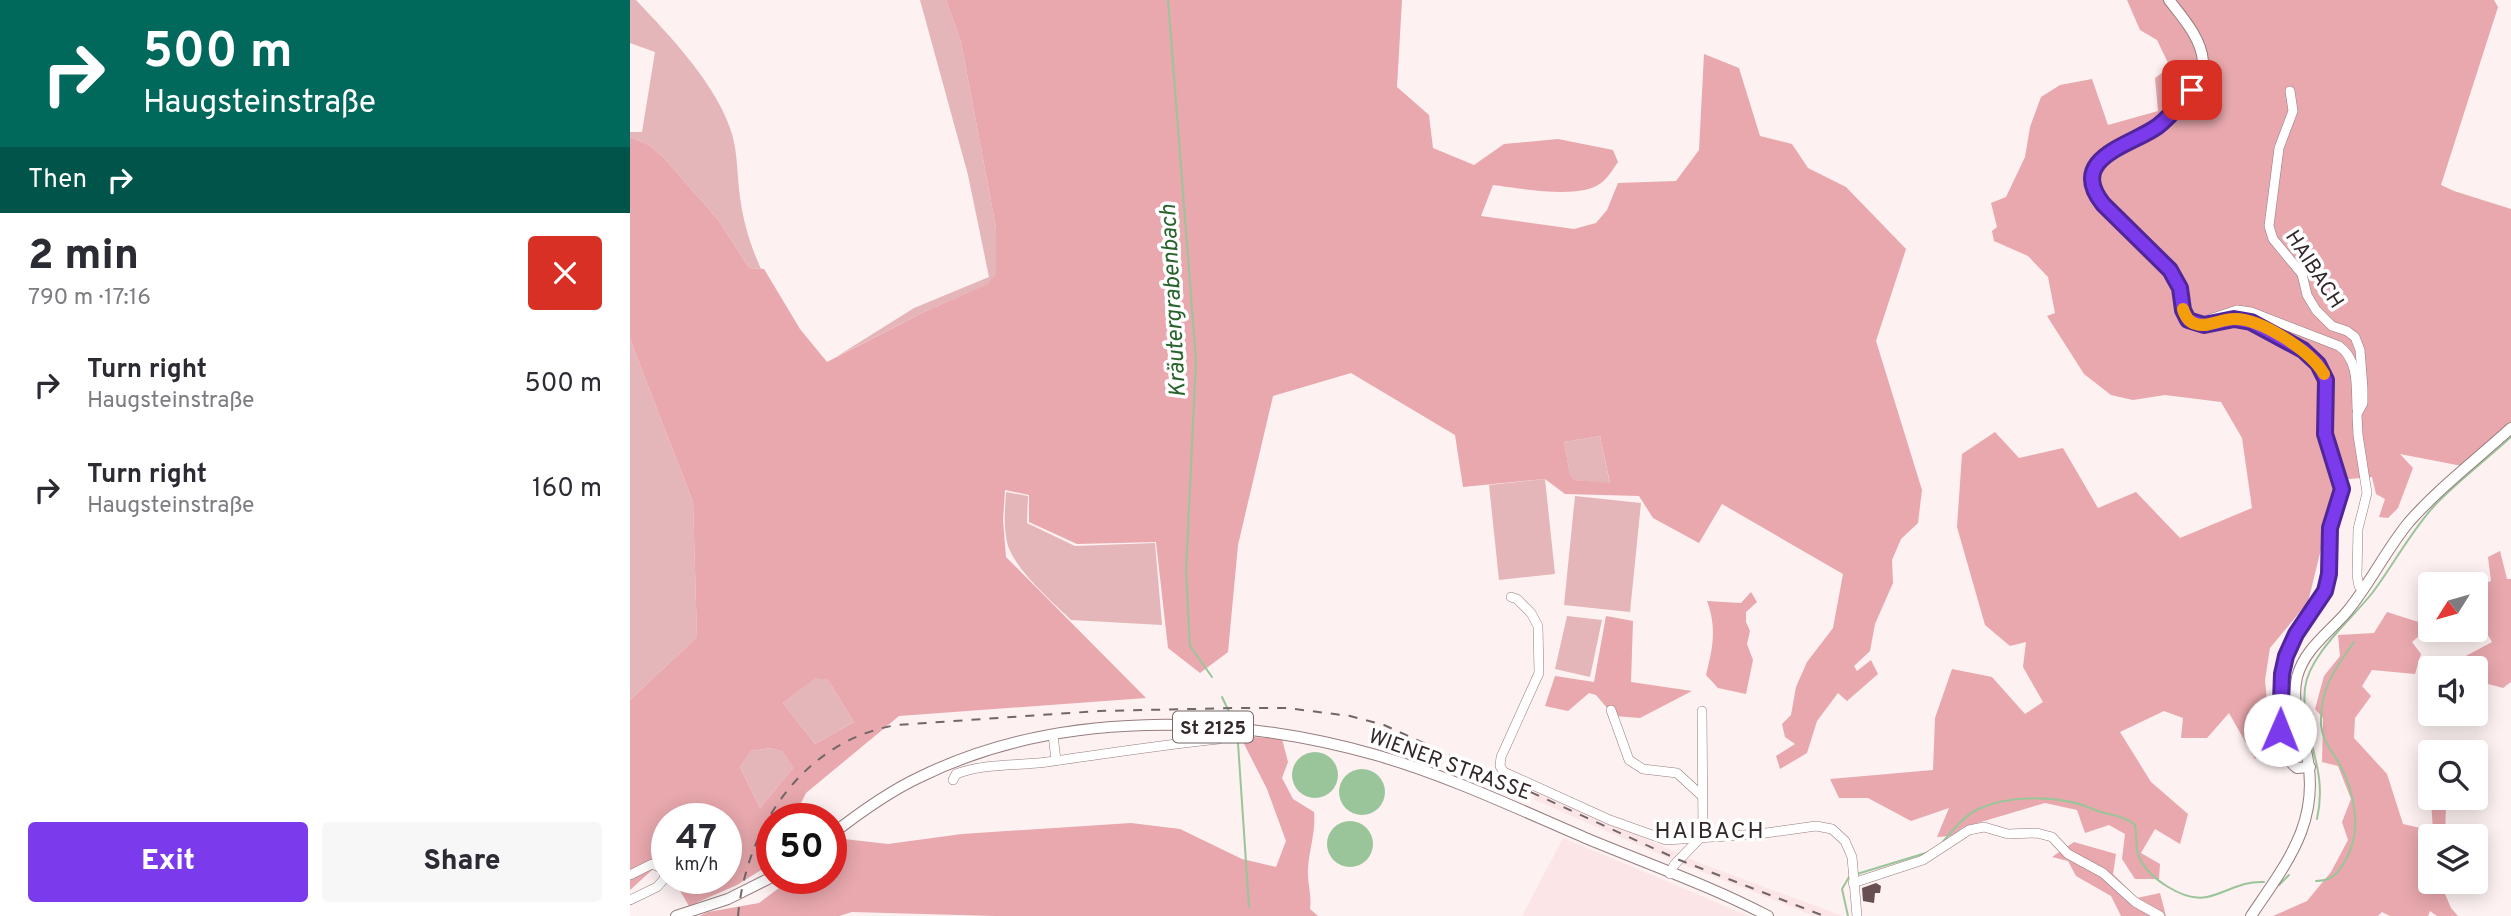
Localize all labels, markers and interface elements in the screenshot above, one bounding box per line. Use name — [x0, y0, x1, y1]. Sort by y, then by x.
text: 500 m — [143, 23, 293, 85]
icon: right — [28, 28, 119, 119]
pin — [2162, 60, 2222, 120]
icon: arrive — [2173, 71, 2211, 109]
text: Haugsteinstraße — [143, 84, 376, 124]
icon: right — [101, 161, 139, 199]
text: Then — [28, 164, 87, 197]
water label: Kräutergrabenbach — [1155, 203, 1194, 398]
street label: HAIBACH — [2278, 225, 2349, 314]
text: 2 min — [28, 231, 139, 284]
button: close — [528, 236, 602, 310]
text: 790 m · 17:16 — [28, 284, 151, 313]
text: Turn right — [87, 354, 207, 387]
icon: right — [28, 366, 66, 404]
text: 500 m — [525, 368, 602, 401]
text: Haugsteinstraße — [87, 387, 254, 416]
text: Turn right — [87, 459, 207, 492]
icon: right — [28, 471, 66, 509]
text: 160 m — [532, 473, 602, 506]
text: Haugsteinstraße — [87, 492, 254, 521]
north arrow — [2418, 572, 2488, 642]
map controls — [2418, 572, 2488, 894]
button: sound — [2418, 656, 2488, 726]
position arrow — [2243, 693, 2317, 767]
road number: St 2125 — [1173, 712, 1253, 742]
street label: WIENER STRASSE — [1364, 723, 1535, 807]
button: search — [2418, 740, 2488, 810]
speed limit sign: 50 — [756, 803, 847, 894]
text: 47 — [676, 817, 717, 861]
district label: HAIBACH — [1655, 818, 1765, 847]
button: Exit — [28, 822, 308, 902]
button: Share — [322, 822, 602, 902]
button: layers — [2418, 824, 2488, 894]
text: km/h — [675, 854, 718, 877]

